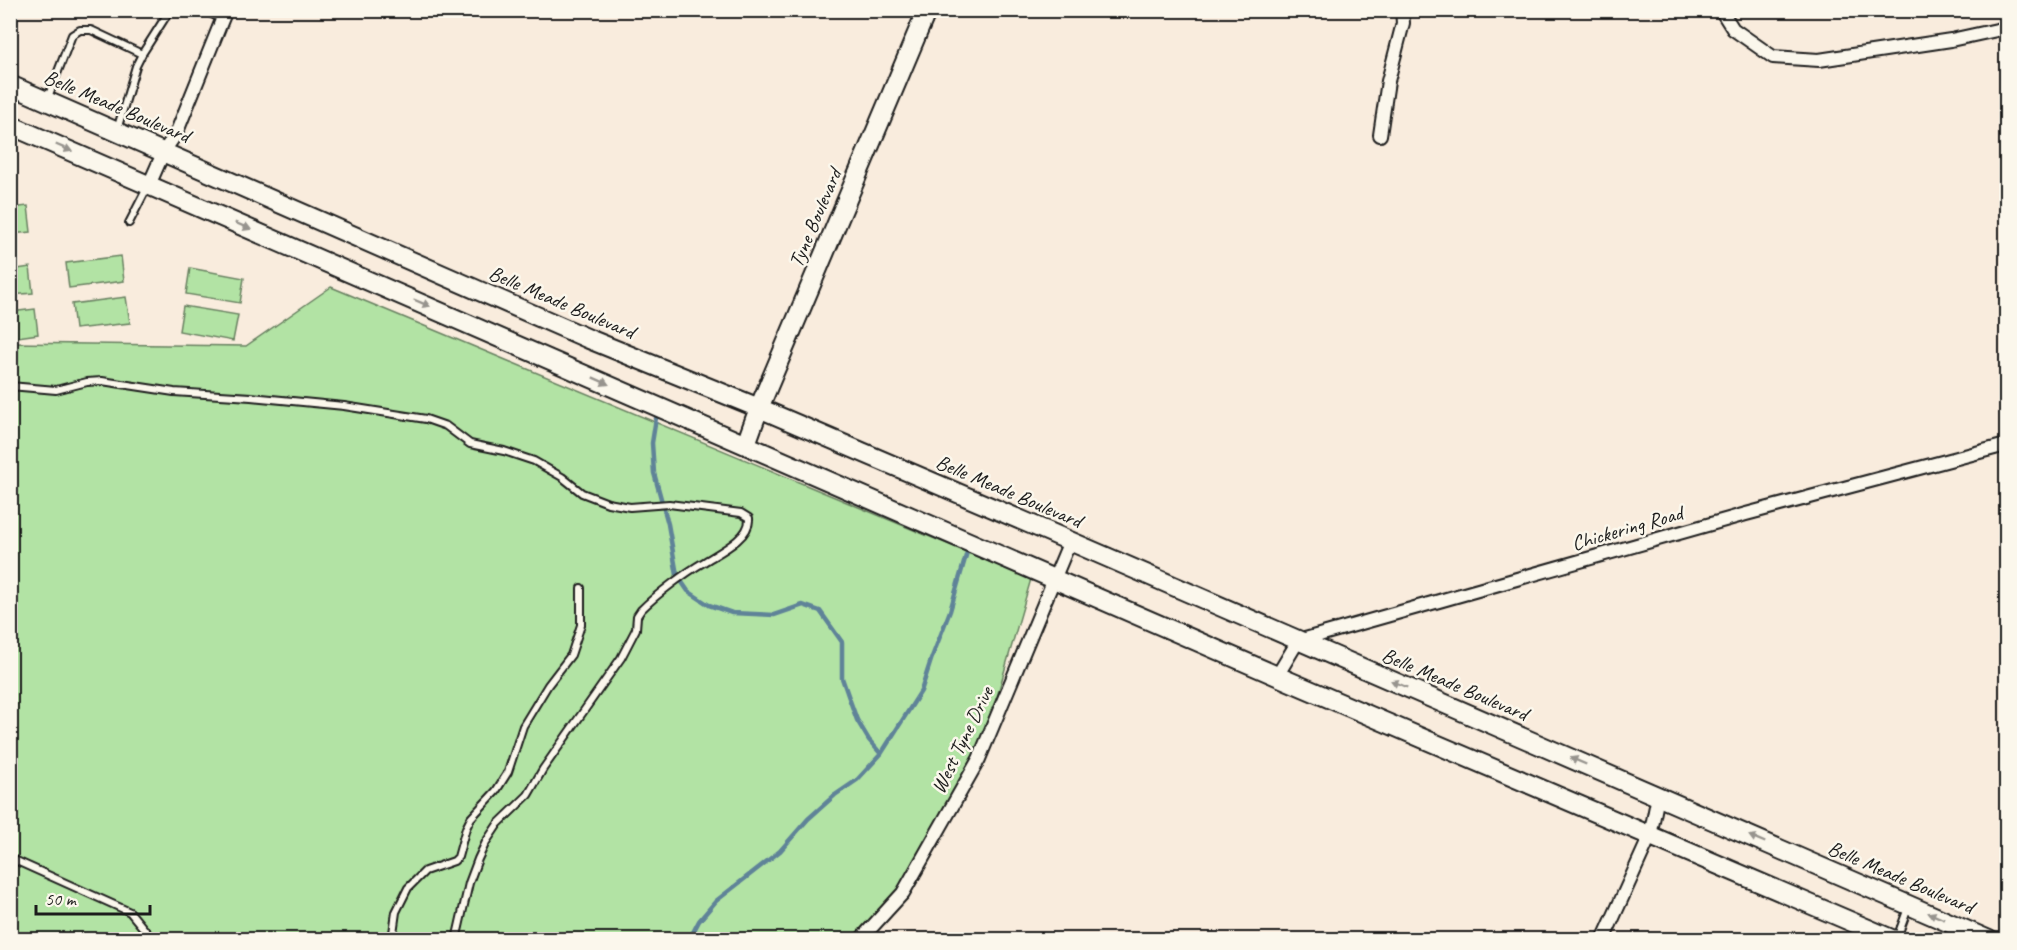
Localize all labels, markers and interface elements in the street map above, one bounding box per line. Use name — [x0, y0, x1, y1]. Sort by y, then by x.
street label: Belle Meade Boulevard — [40, 64, 197, 150]
one-way arrow — [56, 144, 73, 153]
street label: Tyne Boulevard — [783, 162, 848, 271]
one-way arrow — [235, 221, 252, 230]
street label: Belle Meade Boulevard — [485, 260, 642, 346]
one-way arrow — [414, 298, 432, 308]
one-way arrow — [593, 376, 610, 385]
street label: Belle Meade Boulevard — [932, 449, 1089, 535]
street label: Chickering Road — [1569, 499, 1689, 556]
street label: Belle Meade Boulevard — [1378, 642, 1535, 728]
one-way arrow — [1389, 679, 1407, 689]
street label: West Tyne Drive — [925, 681, 999, 798]
one-way arrow — [1569, 756, 1587, 765]
one-way arrow — [1748, 833, 1766, 843]
street label: Belle Meade Boulevard — [1824, 835, 1981, 921]
scale bar — [36, 878, 150, 916]
text: 50 m — [45, 888, 78, 910]
one-way arrow — [1926, 911, 1944, 921]

